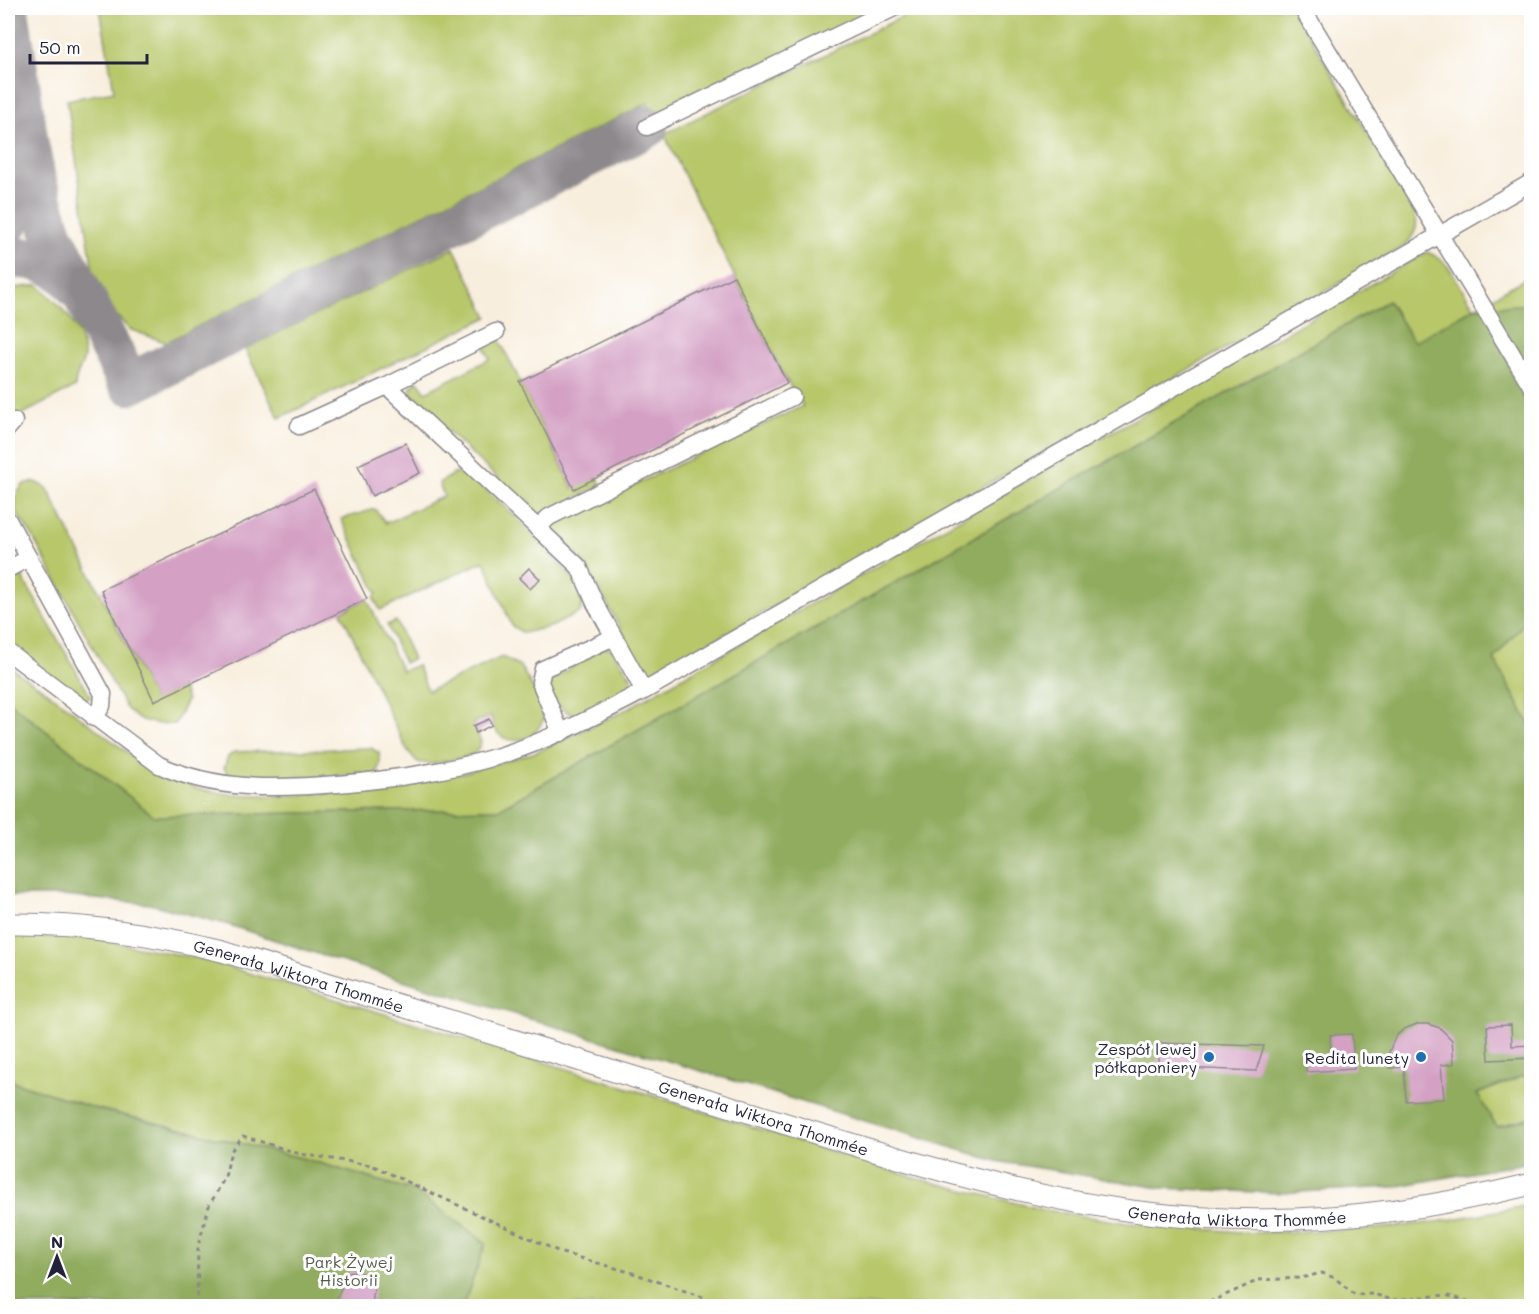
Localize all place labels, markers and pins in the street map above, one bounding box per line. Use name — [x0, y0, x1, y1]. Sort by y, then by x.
place label: Zespół lewej półkaponiery — [1095, 1038, 1197, 1077]
place label: Redita lunety — [1305, 1047, 1409, 1068]
marker: Zespół lewej półkaponiery — [1202, 1050, 1216, 1064]
marker: Redita lunety — [1414, 1050, 1428, 1064]

